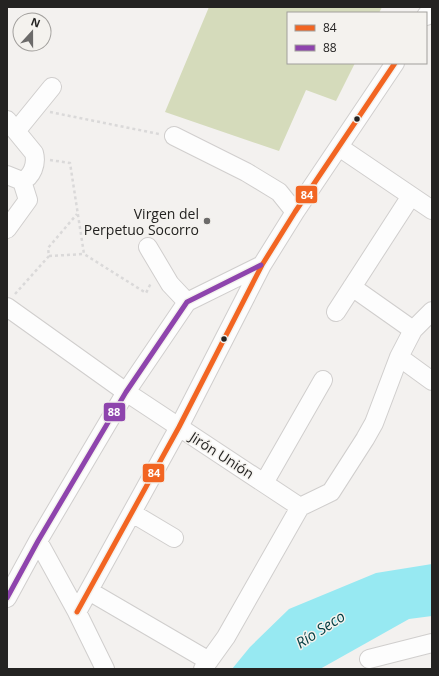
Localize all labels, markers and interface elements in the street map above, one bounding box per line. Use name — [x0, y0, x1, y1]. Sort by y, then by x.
north arrow — [12, 12, 52, 52]
legend — [287, 12, 427, 64]
text: N — [29, 14, 43, 31]
text: 84 — [323, 19, 337, 36]
text: 88 — [323, 39, 337, 56]
unlabelled marker — [352, 114, 362, 124]
line badge: 84 — [295, 185, 318, 204]
text: 84 — [301, 187, 314, 202]
place label: Virgen del Perpetuo Socorro — [84, 204, 199, 239]
marker: Virgen del Perpetuo Socorro — [202, 216, 212, 226]
unlabelled marker — [219, 334, 229, 344]
line badge: 88 — [103, 402, 126, 422]
text: 88 — [108, 404, 120, 419]
street label: Jirón Unión — [185, 426, 258, 483]
line badge: 84 — [142, 463, 165, 483]
text: 84 — [148, 465, 161, 480]
water label: Río Seco — [291, 606, 349, 652]

